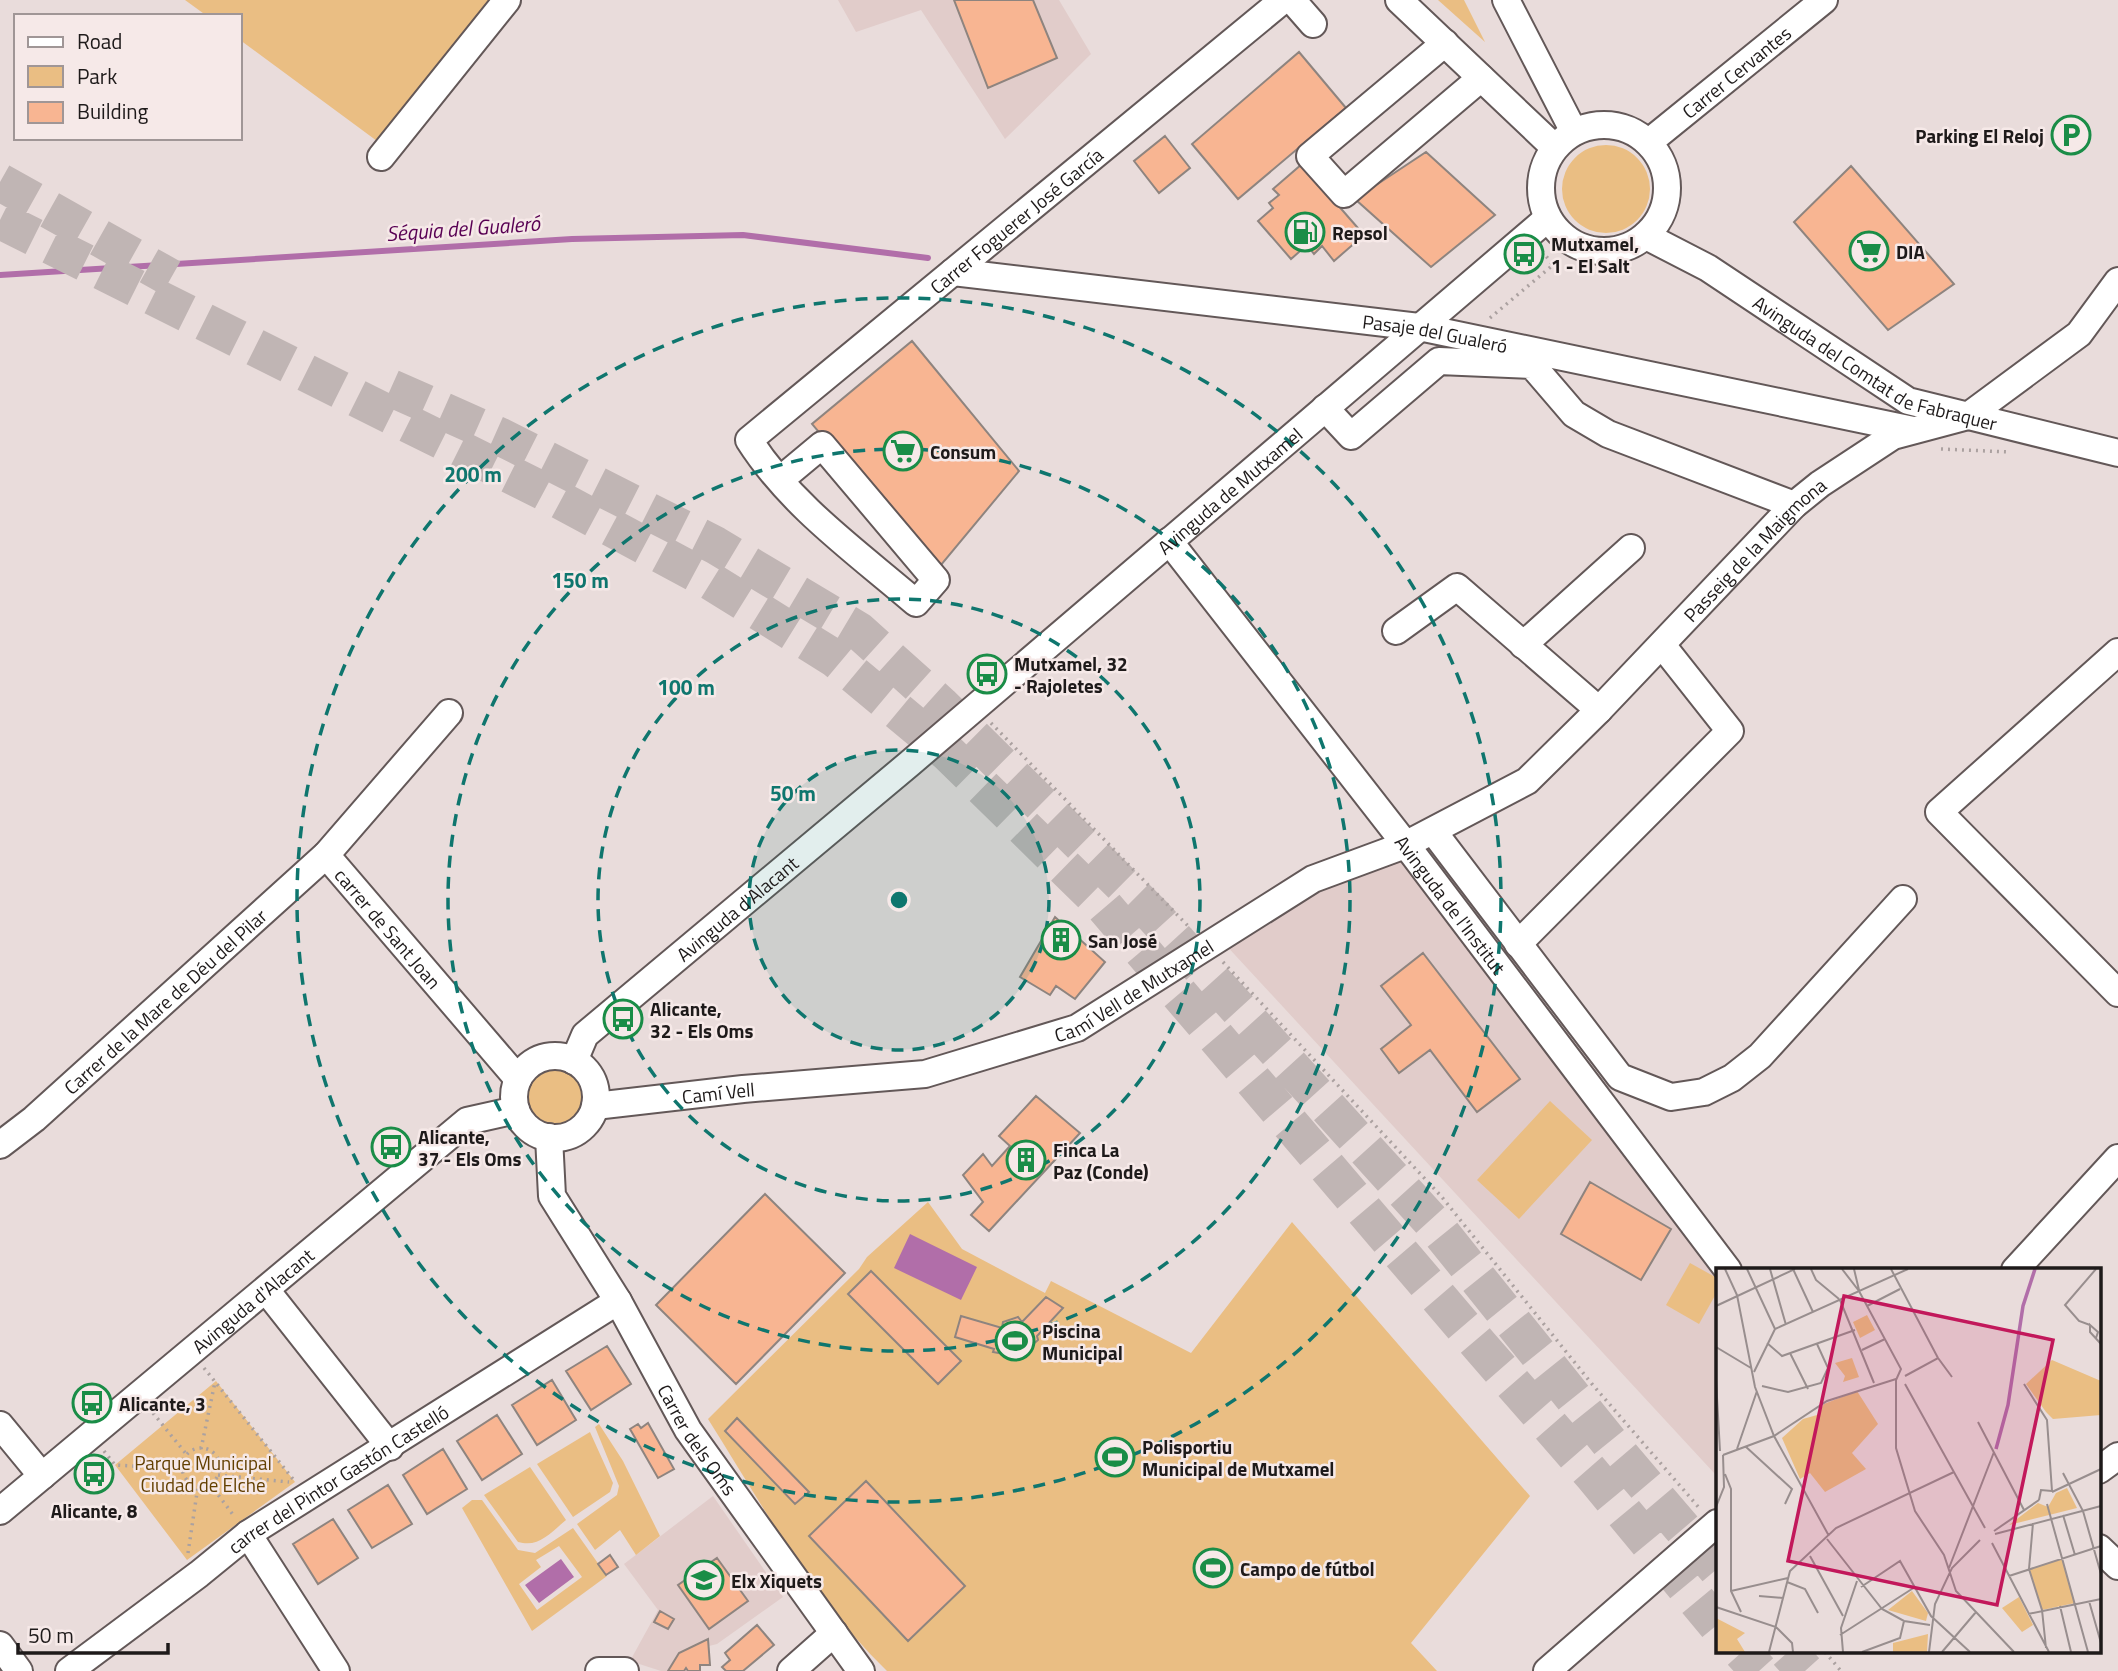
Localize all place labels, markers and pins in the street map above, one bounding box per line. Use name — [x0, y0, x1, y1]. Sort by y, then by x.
parking icon: Parking El Reloj — [2050, 114, 2092, 156]
place label: Parking El Reloj — [1915, 121, 2044, 150]
fuel station icon: Repsol — [1284, 211, 1326, 253]
place label: Repsol — [1332, 218, 1388, 247]
place label: Mutxamel, 1 - El Salt — [1551, 229, 1639, 280]
supermarket icon: DIA — [1848, 230, 1890, 272]
bus stop icon: Mutxamel, 1 - El Salt — [1503, 233, 1545, 275]
place label: DIA — [1896, 237, 1926, 266]
supermarket icon: Consum — [882, 430, 924, 472]
place label: Consum — [930, 437, 996, 466]
place label: Mutxamel, 32 - Rajoletes — [1014, 649, 1128, 700]
bus stop icon: Mutxamel, 32 - Rajoletes — [966, 653, 1008, 695]
centre of rings — [887, 888, 911, 912]
building icon: San José — [1040, 919, 1082, 961]
place label: San José — [1088, 926, 1157, 955]
place label: Alicante, 32 - Els Oms — [650, 994, 754, 1045]
bus stop icon: Alicante, 32 - Els Oms — [602, 998, 644, 1040]
place label: Alicante, 37 - Els Oms — [418, 1122, 522, 1173]
bus stop icon: Alicante, 37 - Els Oms — [370, 1126, 412, 1168]
place label: Finca La Paz (Conde) — [1053, 1135, 1149, 1186]
building icon: Finca La Paz (Conde) — [1005, 1139, 1047, 1181]
place label: Piscina Municipal — [1042, 1316, 1123, 1367]
sports icon: Piscina Municipal — [994, 1320, 1036, 1362]
bus stop icon: Alicante, 3 — [71, 1382, 113, 1424]
place label: Alicante, 3 — [119, 1389, 206, 1418]
place label: Polisportiu Municipal de Mutxamel — [1142, 1432, 1334, 1483]
sports icon: Polisportiu Municipal de Mutxamel — [1094, 1436, 1136, 1478]
bus stop icon: Alicante, 8 — [73, 1453, 115, 1495]
place label: Alicante, 8 — [51, 1496, 138, 1525]
sports icon: Campo de fútbol — [1192, 1547, 1234, 1589]
place label: Campo de fútbol — [1240, 1554, 1375, 1583]
school or university icon: Elx Xiquets — [683, 1559, 725, 1601]
place label: Elx Xiquets — [731, 1566, 822, 1595]

